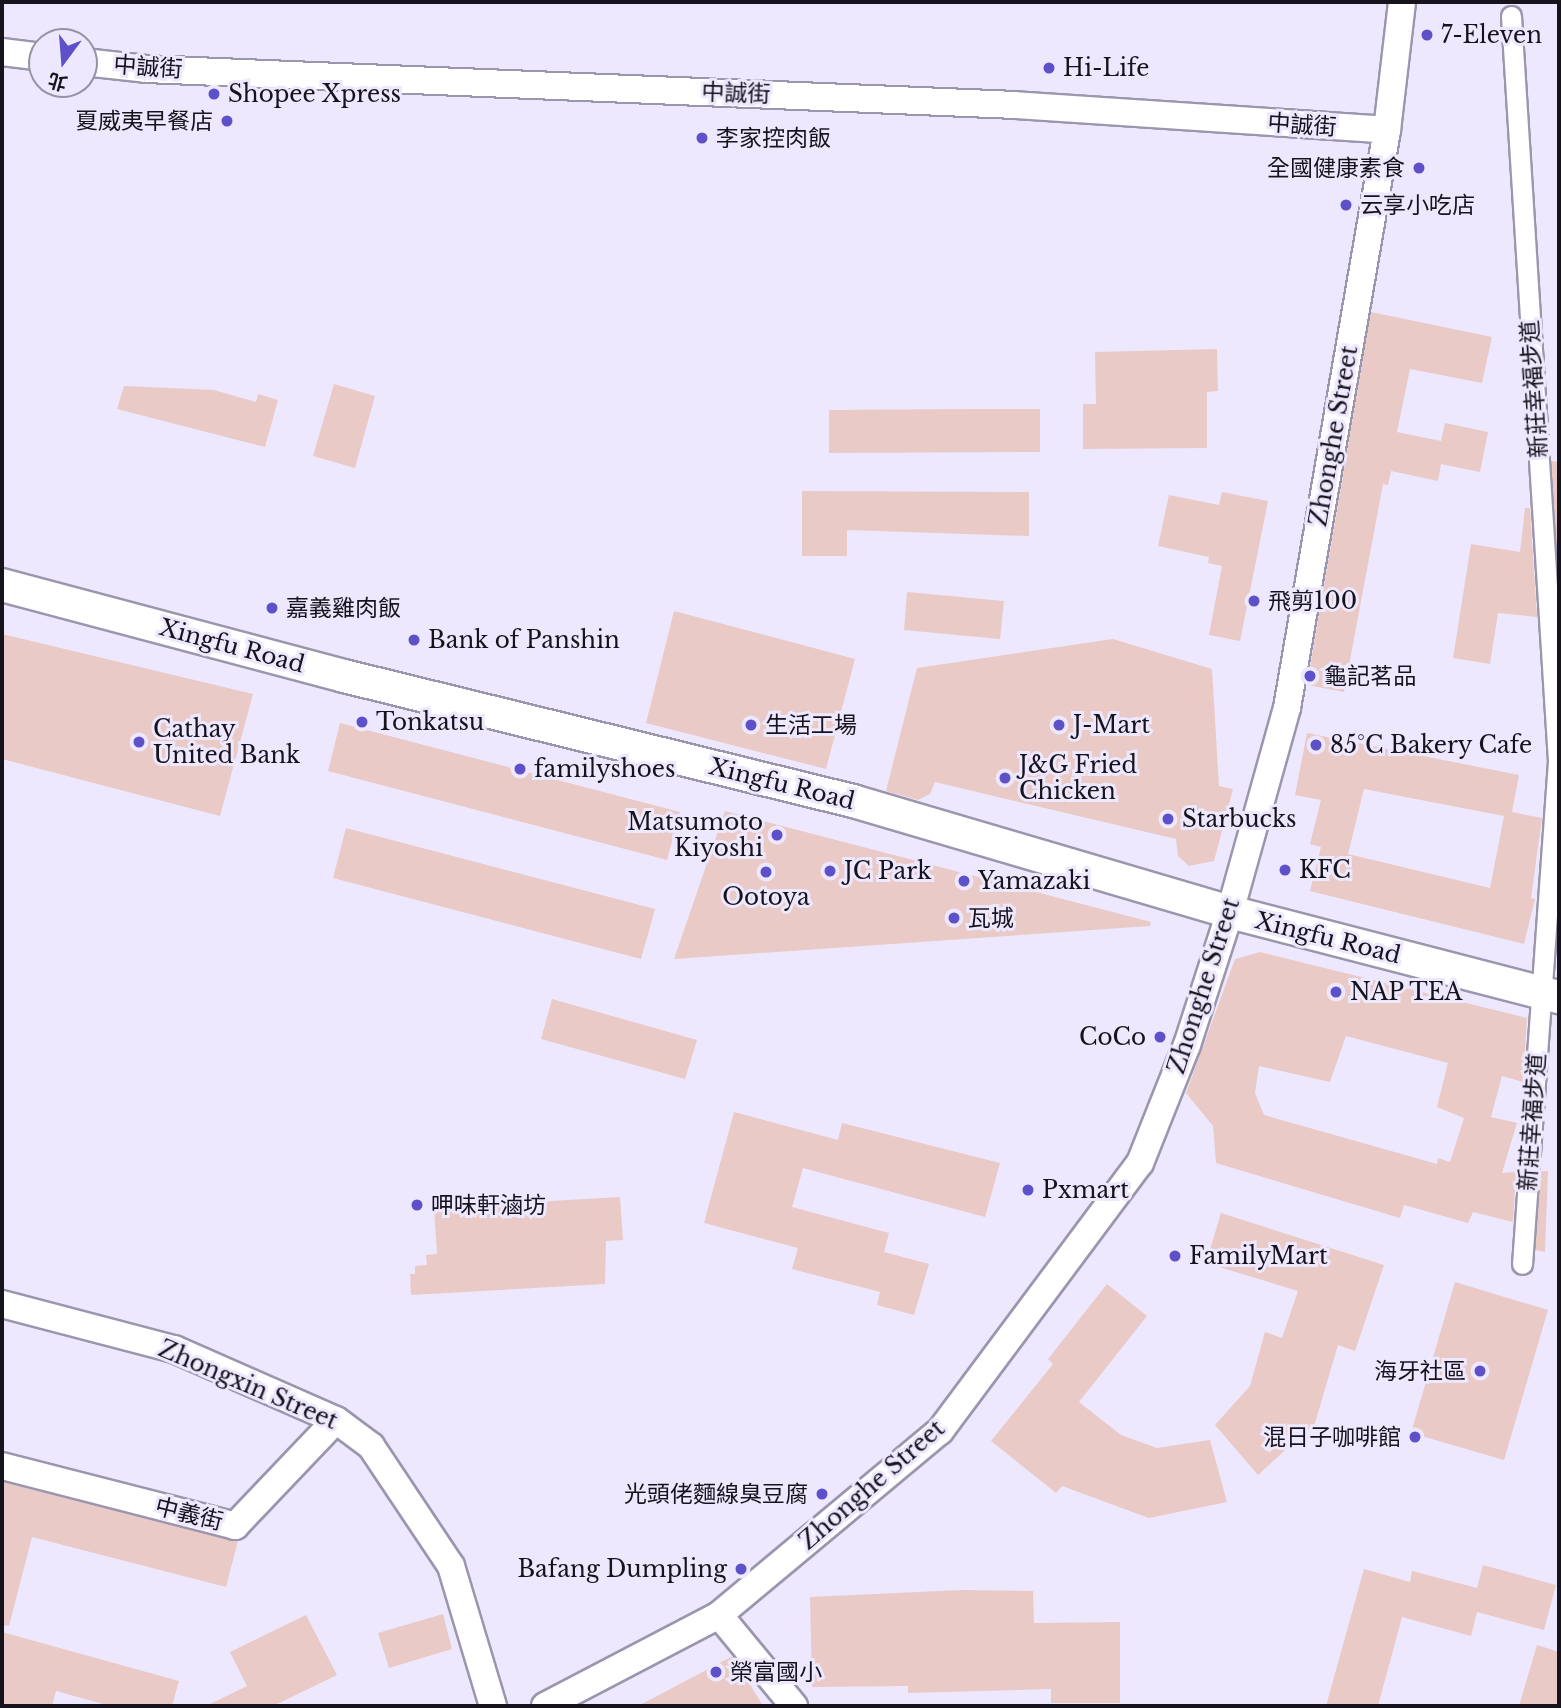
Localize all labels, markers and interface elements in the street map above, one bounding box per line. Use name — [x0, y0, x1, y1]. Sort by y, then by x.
place label: 7-Eleven — [1441, 21, 1542, 49]
marker: 7-Eleven — [1419, 27, 1435, 43]
north arrow — [28, 28, 98, 98]
street label: 中誠街 — [113, 51, 183, 83]
place label: Hi-Life — [1063, 54, 1149, 82]
marker: Hi-Life — [1041, 60, 1057, 76]
text: 北 — [45, 68, 70, 95]
street label: 中誠街 — [701, 78, 771, 108]
place label: Shopee Xpress — [228, 80, 401, 108]
marker: Shopee Xpress — [206, 86, 222, 102]
place label: 夏威夷早餐店 — [75, 107, 213, 135]
street label: 中誠街 — [1267, 109, 1337, 141]
marker: 夏威夷早餐店 — [219, 113, 235, 129]
place label: 李家控肉飯 — [716, 124, 831, 152]
marker: 李家控肉飯 — [694, 130, 710, 146]
place label: 全國健康素食 — [1267, 154, 1405, 182]
marker: 全國健康素食 — [1411, 160, 1427, 176]
place label: 云享小吃店 — [1360, 191, 1475, 219]
marker: 云享小吃店 — [1338, 197, 1354, 213]
street label: 新莊幸福步道 — [1515, 319, 1553, 459]
street label: Zhonghe Street — [1305, 343, 1363, 529]
place label: 飛剪100 — [1268, 587, 1357, 615]
marker: 飛剪100 — [1246, 593, 1262, 609]
place label: 嘉義雞肉飯 — [286, 594, 401, 622]
marker: 嘉義雞肉飯 — [264, 600, 280, 616]
street label: Xingfu Road — [156, 613, 308, 679]
place label: Bank of Panshin — [428, 626, 620, 654]
marker: Bank of Panshin — [406, 632, 422, 648]
place label: 龜記茗品 — [1324, 662, 1416, 690]
marker: 龜記茗品 — [1302, 668, 1318, 684]
place label: Tonkatsu — [376, 708, 484, 736]
place label: 生活工場 — [765, 711, 857, 739]
place label: J-Mart — [1073, 711, 1150, 739]
marker: Tonkatsu — [354, 714, 370, 730]
place label: Cathay United Bank — [153, 715, 300, 769]
marker: 生活工場 — [743, 717, 759, 733]
marker: J-Mart — [1051, 717, 1067, 733]
place label: 85°C Bakery Cafe — [1330, 731, 1533, 759]
marker: Cathay United Bank — [131, 734, 147, 750]
marker: 85°C Bakery Cafe — [1308, 737, 1324, 753]
place label: J&G Fried Chicken — [1019, 751, 1138, 805]
street label: Xingfu Road — [706, 753, 858, 815]
place label: familyshoes — [534, 755, 675, 783]
marker: familyshoes — [512, 761, 528, 777]
marker: J&G Fried Chicken — [997, 770, 1013, 786]
place label: Starbucks — [1182, 805, 1297, 833]
place label: Matsumoto Kiyoshi — [627, 808, 763, 862]
marker: Starbucks — [1160, 811, 1176, 827]
marker: Matsumoto Kiyoshi — [769, 827, 785, 843]
place label: KFC — [1299, 856, 1351, 884]
place label: JC Park — [844, 857, 931, 885]
marker: KFC — [1277, 862, 1293, 878]
marker: JC Park — [822, 863, 838, 879]
marker: Ootoya — [758, 864, 774, 880]
place label: Yamazaki — [978, 867, 1090, 895]
marker: Yamazaki — [956, 873, 972, 889]
place label: Ootoya — [722, 883, 810, 911]
street label: Zhonghe Street — [1163, 895, 1245, 1077]
place label: 瓦城 — [968, 904, 1014, 932]
street label: Xingfu Road — [1252, 907, 1404, 969]
marker: 瓦城 — [946, 910, 962, 926]
place label: NAP TEA — [1350, 978, 1464, 1006]
marker: NAP TEA — [1328, 984, 1344, 1000]
place label: CoCo — [1079, 1023, 1146, 1051]
marker: CoCo — [1152, 1029, 1168, 1045]
street label: 新莊幸福步道 — [1513, 1052, 1551, 1192]
place label: Pxmart — [1042, 1176, 1129, 1204]
marker: Pxmart — [1020, 1182, 1036, 1198]
place label: 呷味軒滷坊 — [431, 1191, 546, 1219]
marker: 呷味軒滷坊 — [409, 1197, 425, 1213]
place label: FamilyMart — [1189, 1242, 1328, 1270]
marker: FamilyMart — [1167, 1248, 1183, 1264]
street label: Zhongxin Street — [154, 1335, 342, 1435]
place label: 海牙社區 — [1374, 1357, 1466, 1385]
marker: 海牙社區 — [1472, 1363, 1488, 1379]
street label: Zhonghe Street — [794, 1415, 950, 1555]
place label: 混日子咖啡館 — [1263, 1423, 1401, 1451]
marker: 混日子咖啡館 — [1407, 1429, 1423, 1445]
place label: 光頭佬麵線臭豆腐 — [624, 1480, 808, 1508]
marker: 光頭佬麵線臭豆腐 — [814, 1486, 830, 1502]
street label: 中義街 — [152, 1492, 226, 1536]
place label: Bafang Dumpling — [517, 1555, 727, 1583]
marker: Bafang Dumpling — [733, 1561, 749, 1577]
place label: 榮富國小 — [730, 1658, 822, 1686]
marker: 榮富國小 — [708, 1664, 724, 1680]

